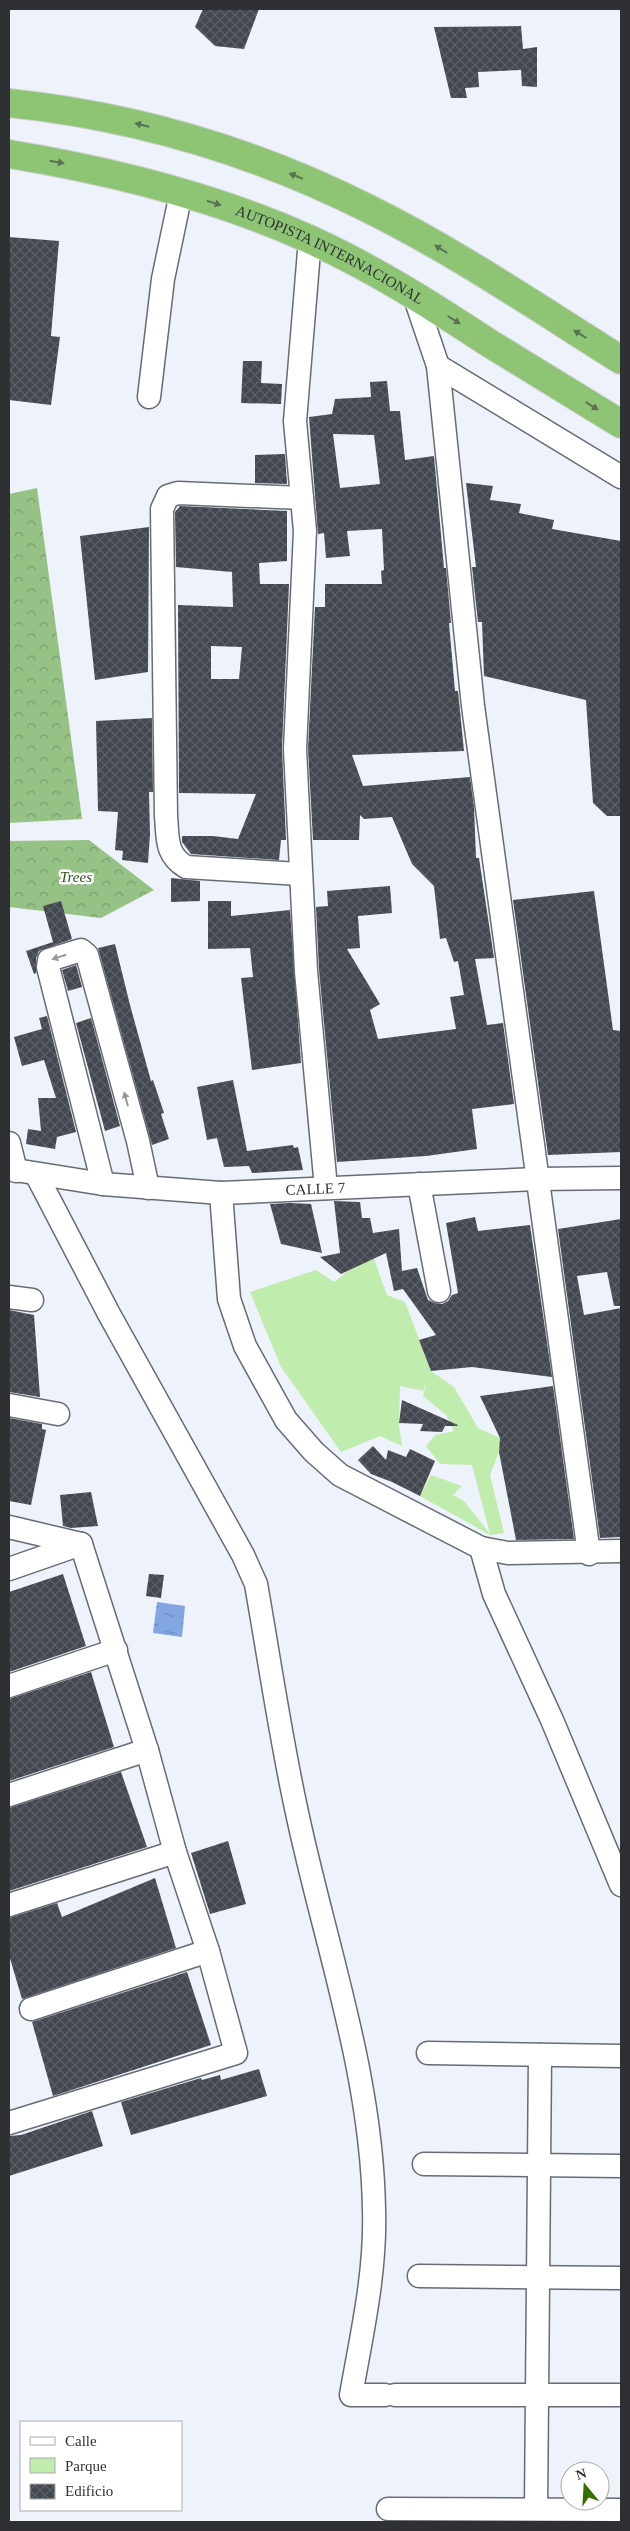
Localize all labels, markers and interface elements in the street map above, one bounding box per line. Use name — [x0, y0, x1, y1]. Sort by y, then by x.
one-way arrow — [135, 121, 150, 129]
one-way arrow — [49, 159, 65, 167]
one-way arrow — [289, 172, 303, 180]
one-way arrow — [207, 199, 222, 207]
street label: AUTOPISTA INTERNACIONAL — [234, 202, 427, 307]
one-way arrow — [435, 244, 448, 254]
one-way arrow — [447, 315, 460, 325]
one-way arrow — [573, 329, 586, 339]
one-way arrow — [585, 401, 598, 410]
park label: Trees — [60, 869, 92, 885]
one-way arrow — [52, 953, 67, 961]
one-way arrow — [122, 1092, 130, 1107]
street label: CALLE 7 — [285, 1179, 346, 1198]
legend — [20, 2421, 182, 2511]
text: Calle — [65, 2433, 97, 2449]
text: Parque — [65, 2458, 107, 2474]
north arrow — [560, 2461, 610, 2511]
text: N — [574, 2465, 588, 2483]
text: Edificio — [65, 2483, 113, 2499]

